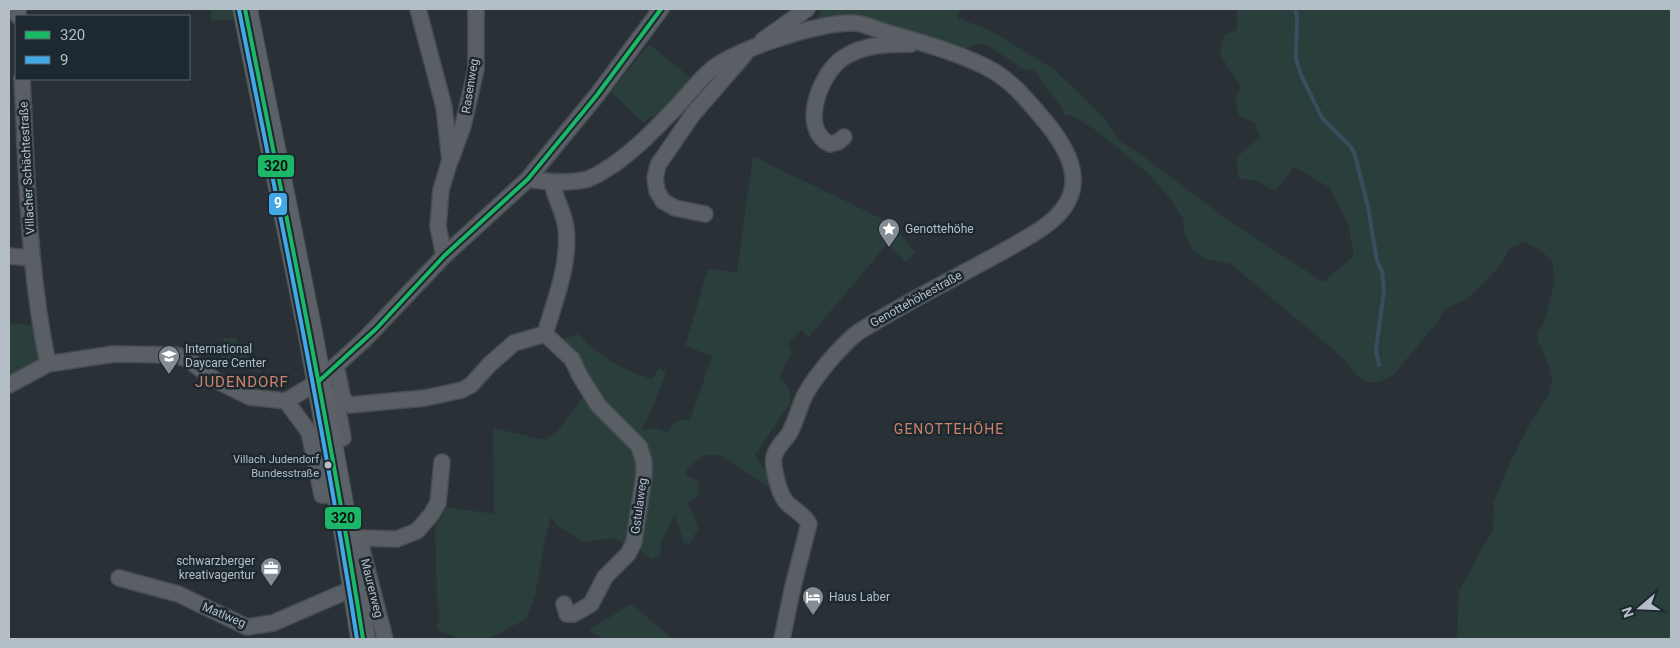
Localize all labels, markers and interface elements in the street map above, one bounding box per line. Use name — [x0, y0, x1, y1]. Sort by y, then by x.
legend — [15, 15, 190, 80]
text: 320 — [60, 26, 85, 44]
text: 9 — [60, 51, 68, 69]
street label: Rasenweg — [459, 58, 481, 114]
street label: Villacher Schächtestraße — [17, 101, 37, 235]
line badge: 320 — [257, 154, 295, 178]
text: 320 — [264, 158, 288, 174]
line badge: 9 — [268, 192, 288, 216]
text: 9 — [274, 195, 282, 211]
place icon: Genottehöhe — [877, 217, 901, 248]
place label: Genottehöhe — [905, 222, 974, 236]
street label: Genottehöhestraße — [868, 268, 964, 330]
place label: International Daycare Center — [185, 342, 266, 370]
school or university icon: International Daycare Center — [157, 344, 181, 375]
district label: JUDENDORF — [195, 373, 289, 391]
district label: GENOTTEHÖHE — [894, 421, 1004, 437]
place label: Villach Judendorf Bundesstraße — [233, 453, 319, 480]
marker: Villach Judendorf Bundesstraße — [323, 460, 333, 470]
street label: Gstulaweg — [628, 477, 650, 535]
line badge: 320 — [324, 506, 362, 530]
text: 320 — [331, 510, 355, 526]
place label: schwarzberger kreativagentur — [176, 554, 255, 582]
office icon: schwarzberger kreativagentur — [259, 556, 283, 587]
street label: Maurerweg — [358, 557, 386, 619]
north arrow — [1615, 583, 1665, 633]
hotel icon: Haus Laber — [801, 585, 825, 616]
place label: Haus Laber — [829, 590, 890, 604]
street label: Matlweg — [200, 600, 248, 630]
text: N — [1619, 605, 1637, 620]

